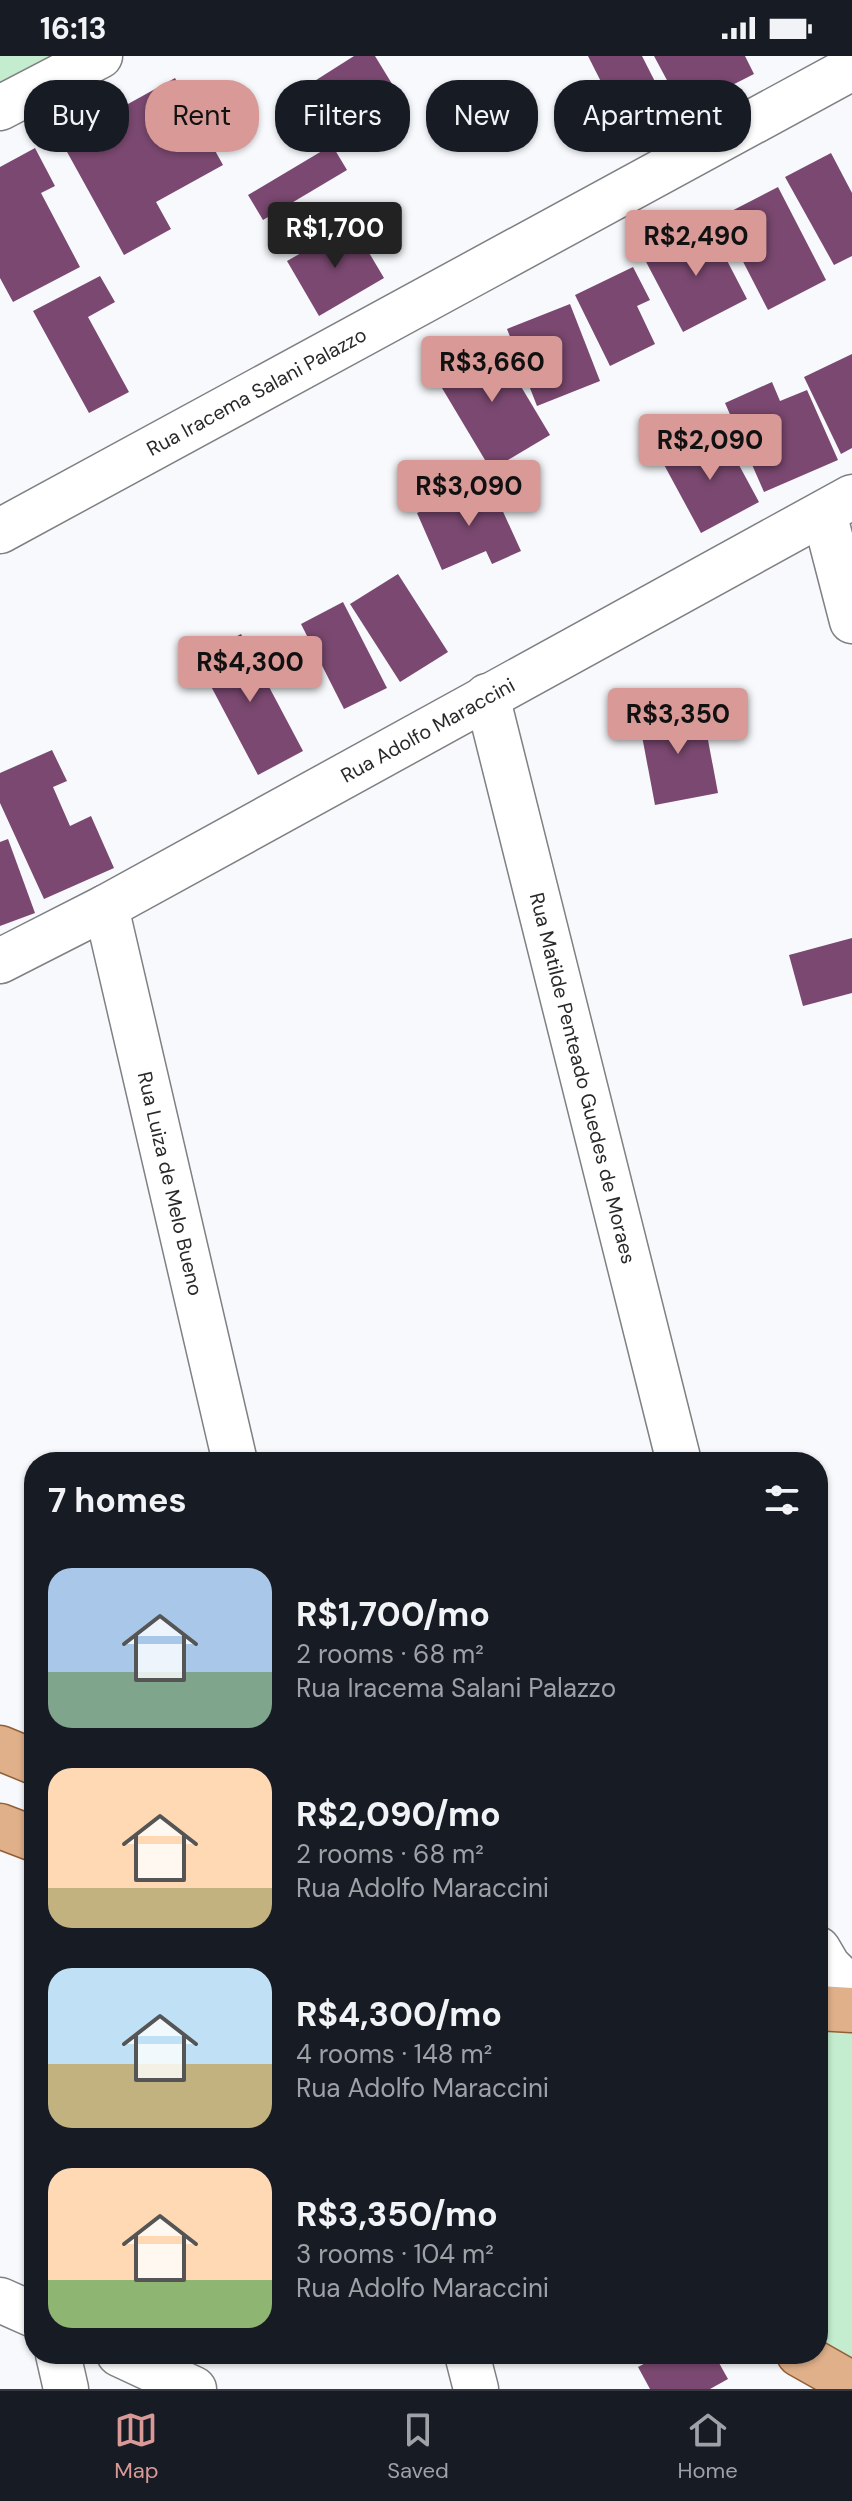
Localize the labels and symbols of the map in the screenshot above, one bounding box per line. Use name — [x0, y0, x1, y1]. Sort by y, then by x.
pin: R$1,700 — [261, 202, 409, 270]
pin: R$2,490 — [622, 210, 770, 278]
street label: Rua Iracema Salani Palazzo — [142, 321, 371, 462]
pin: R$3,660 — [418, 336, 566, 404]
pin: R$2,090 — [636, 414, 784, 482]
pin: R$3,090 — [395, 460, 543, 528]
pin: R$4,300 — [176, 636, 324, 704]
street label: Rua Adolfo Maraccini — [336, 672, 519, 789]
pin: R$3,350 — [604, 688, 752, 756]
street label: Rua Matilde Penteado Guedes de Moraes — [524, 890, 642, 1267]
street label: Rua Luiza de Melo Bueno — [132, 1069, 209, 1298]

